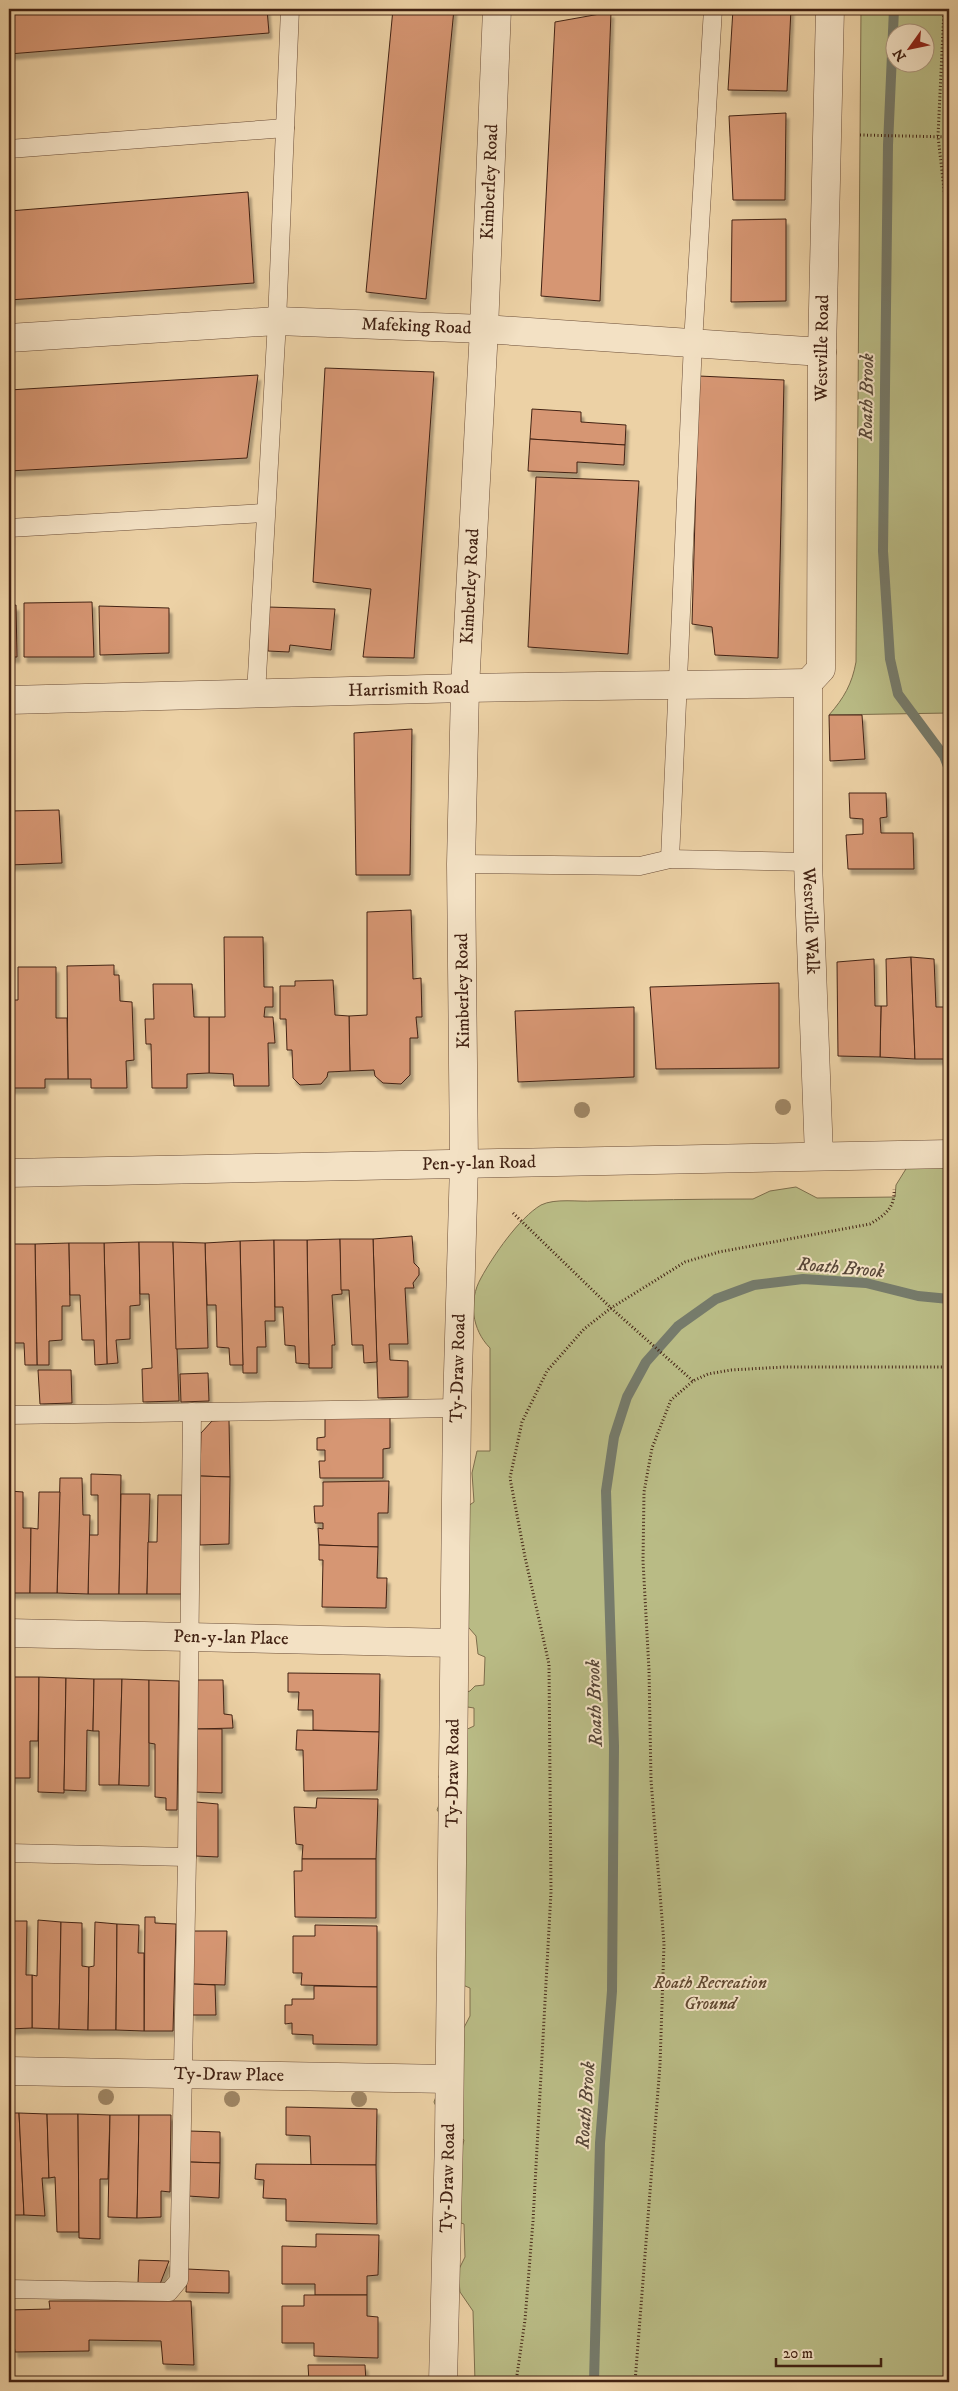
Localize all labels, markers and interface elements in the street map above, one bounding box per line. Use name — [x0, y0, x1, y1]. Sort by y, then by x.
north arrow — [886, 22, 936, 72]
text: N — [889, 44, 911, 64]
street label: Kimberley Road — [477, 124, 503, 240]
street label: Westville Road — [811, 294, 834, 403]
street label: Mafeking Road — [361, 313, 472, 340]
water label: Roath Brook — [855, 353, 879, 442]
street label: Kimberley Road — [456, 528, 484, 645]
street label: Harrismith Road — [348, 677, 470, 702]
street label: Westville Walk — [797, 866, 823, 975]
street label: Kimberley Road — [451, 933, 475, 1049]
street label: Pen-y-lan Road — [422, 1151, 536, 1176]
water label: Roath Brook — [796, 1253, 886, 1283]
street label: Ty-Draw Road — [446, 1313, 471, 1423]
street label: Pen-y-lan Place — [173, 1626, 289, 1650]
water label: Roath Brook — [582, 1659, 608, 1748]
street label: Ty-Draw Road — [441, 1718, 465, 1828]
park label: Roath Recreation Ground — [652, 1972, 767, 2015]
water label: Roath Brook — [571, 2061, 601, 2150]
street label: Ty-Draw Place — [174, 2063, 284, 2087]
street label: Ty-Draw Road — [436, 2123, 460, 2233]
scale bar — [776, 2336, 880, 2368]
text: 20 m — [783, 2344, 813, 2363]

